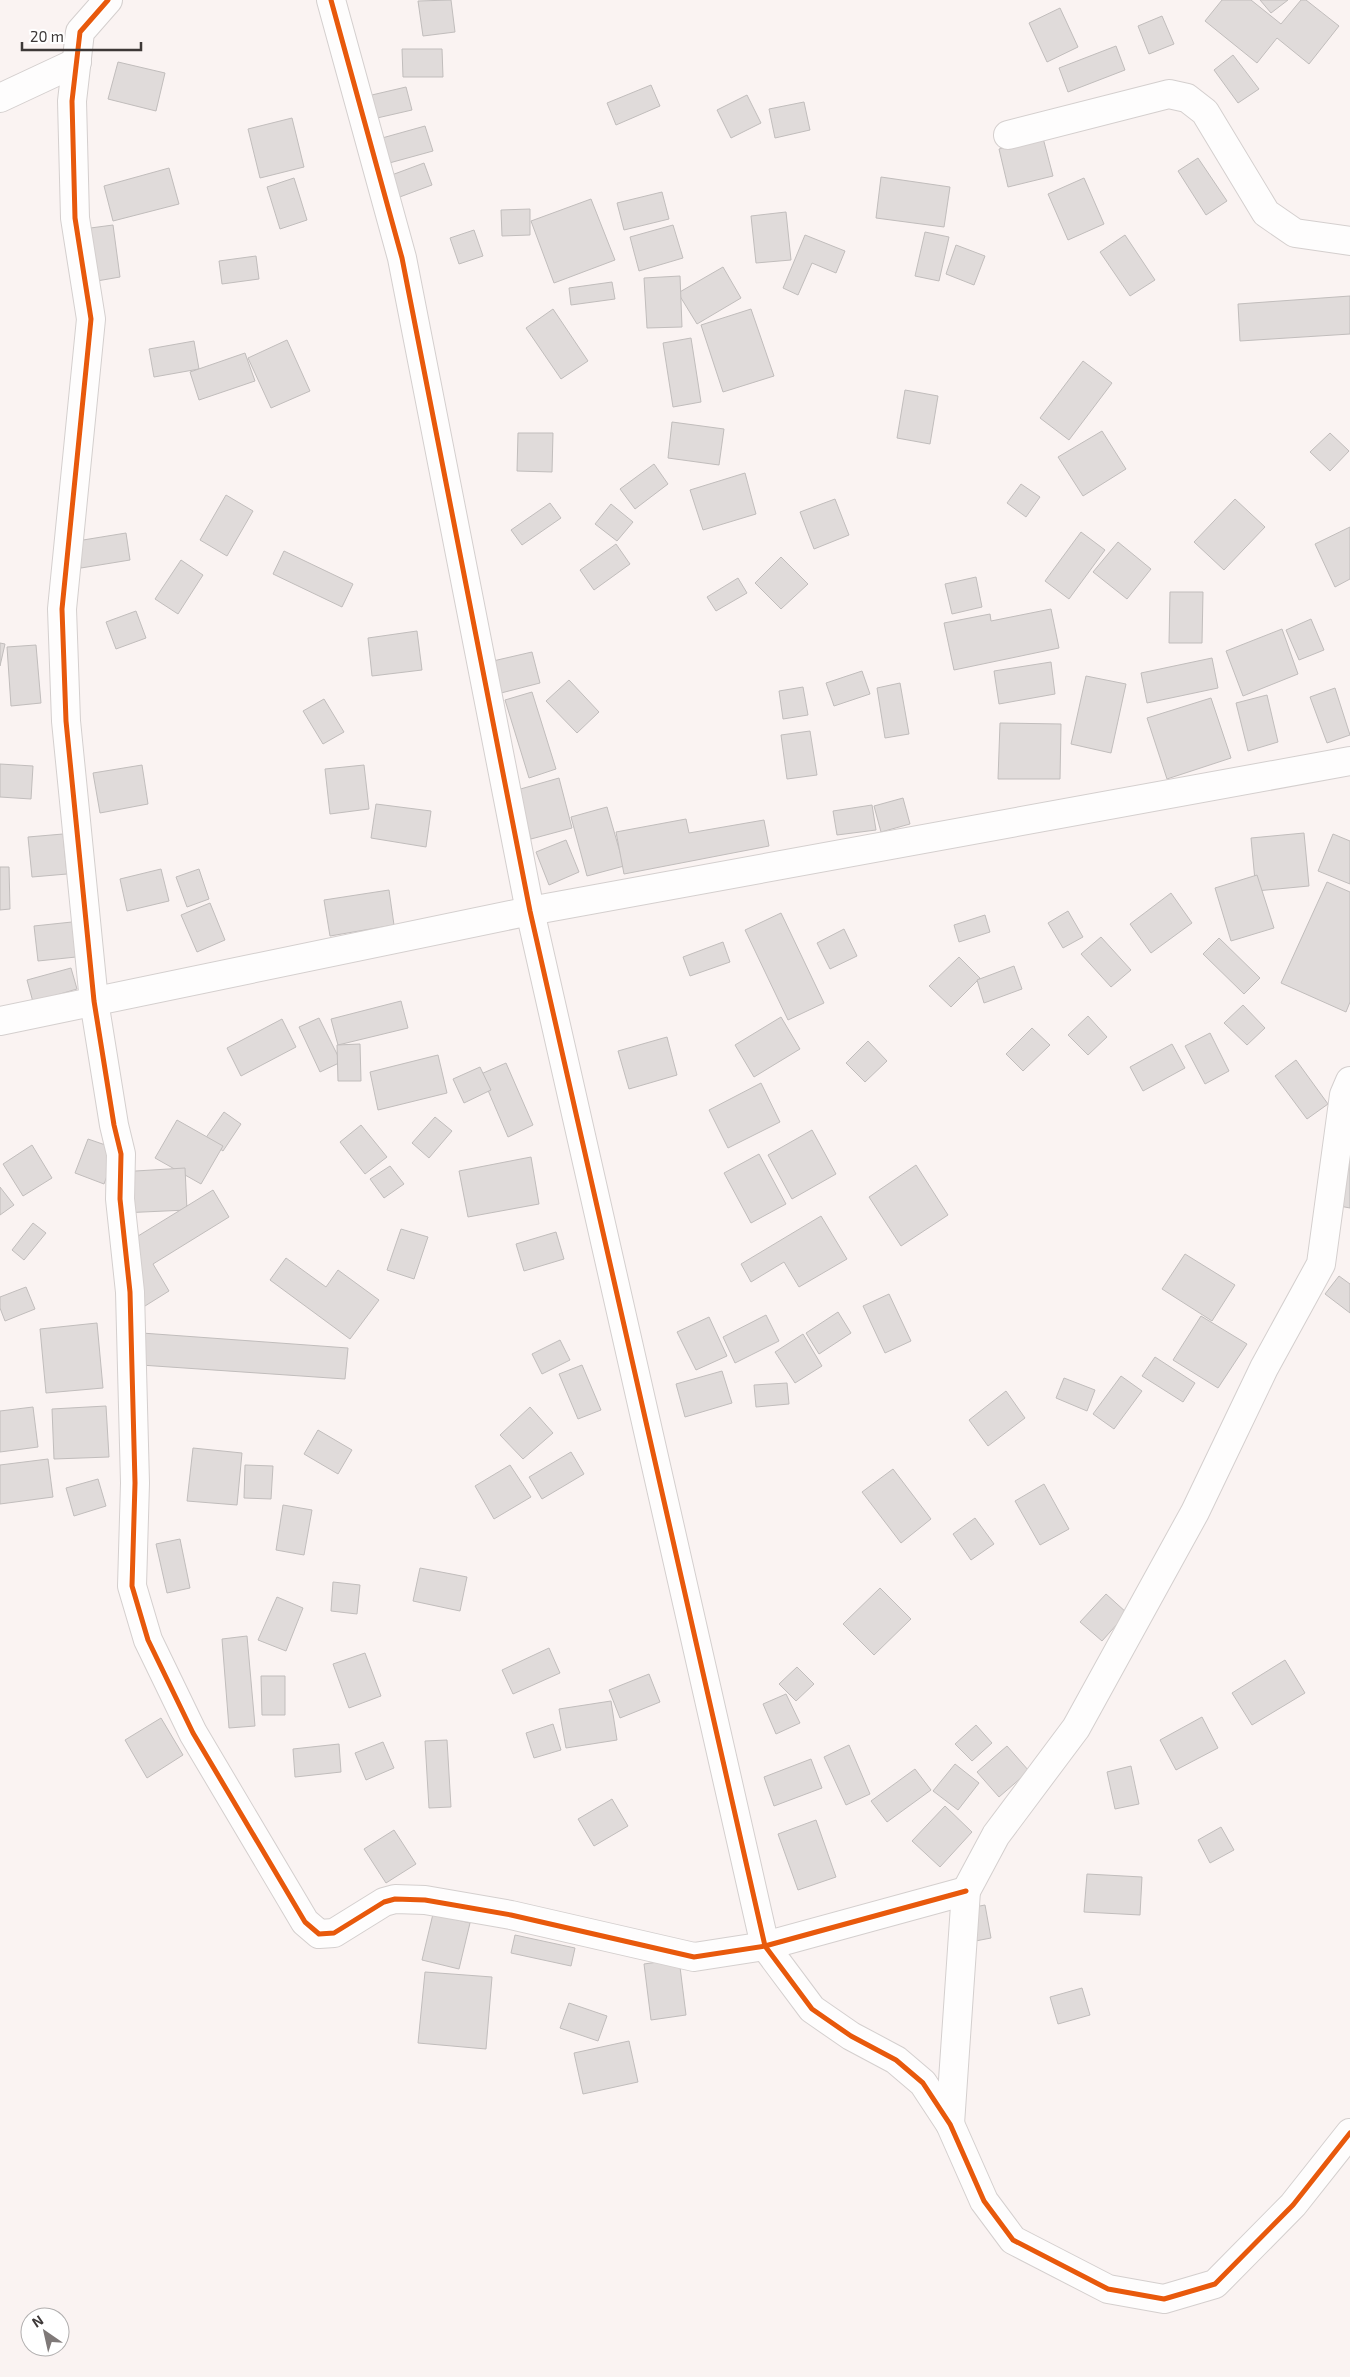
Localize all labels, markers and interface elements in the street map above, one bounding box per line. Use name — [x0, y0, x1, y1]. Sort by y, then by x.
scale bar — [22, 20, 141, 52]
text: 20 m — [30, 27, 64, 45]
north arrow — [20, 2307, 70, 2357]
text: N — [29, 2311, 46, 2331]

